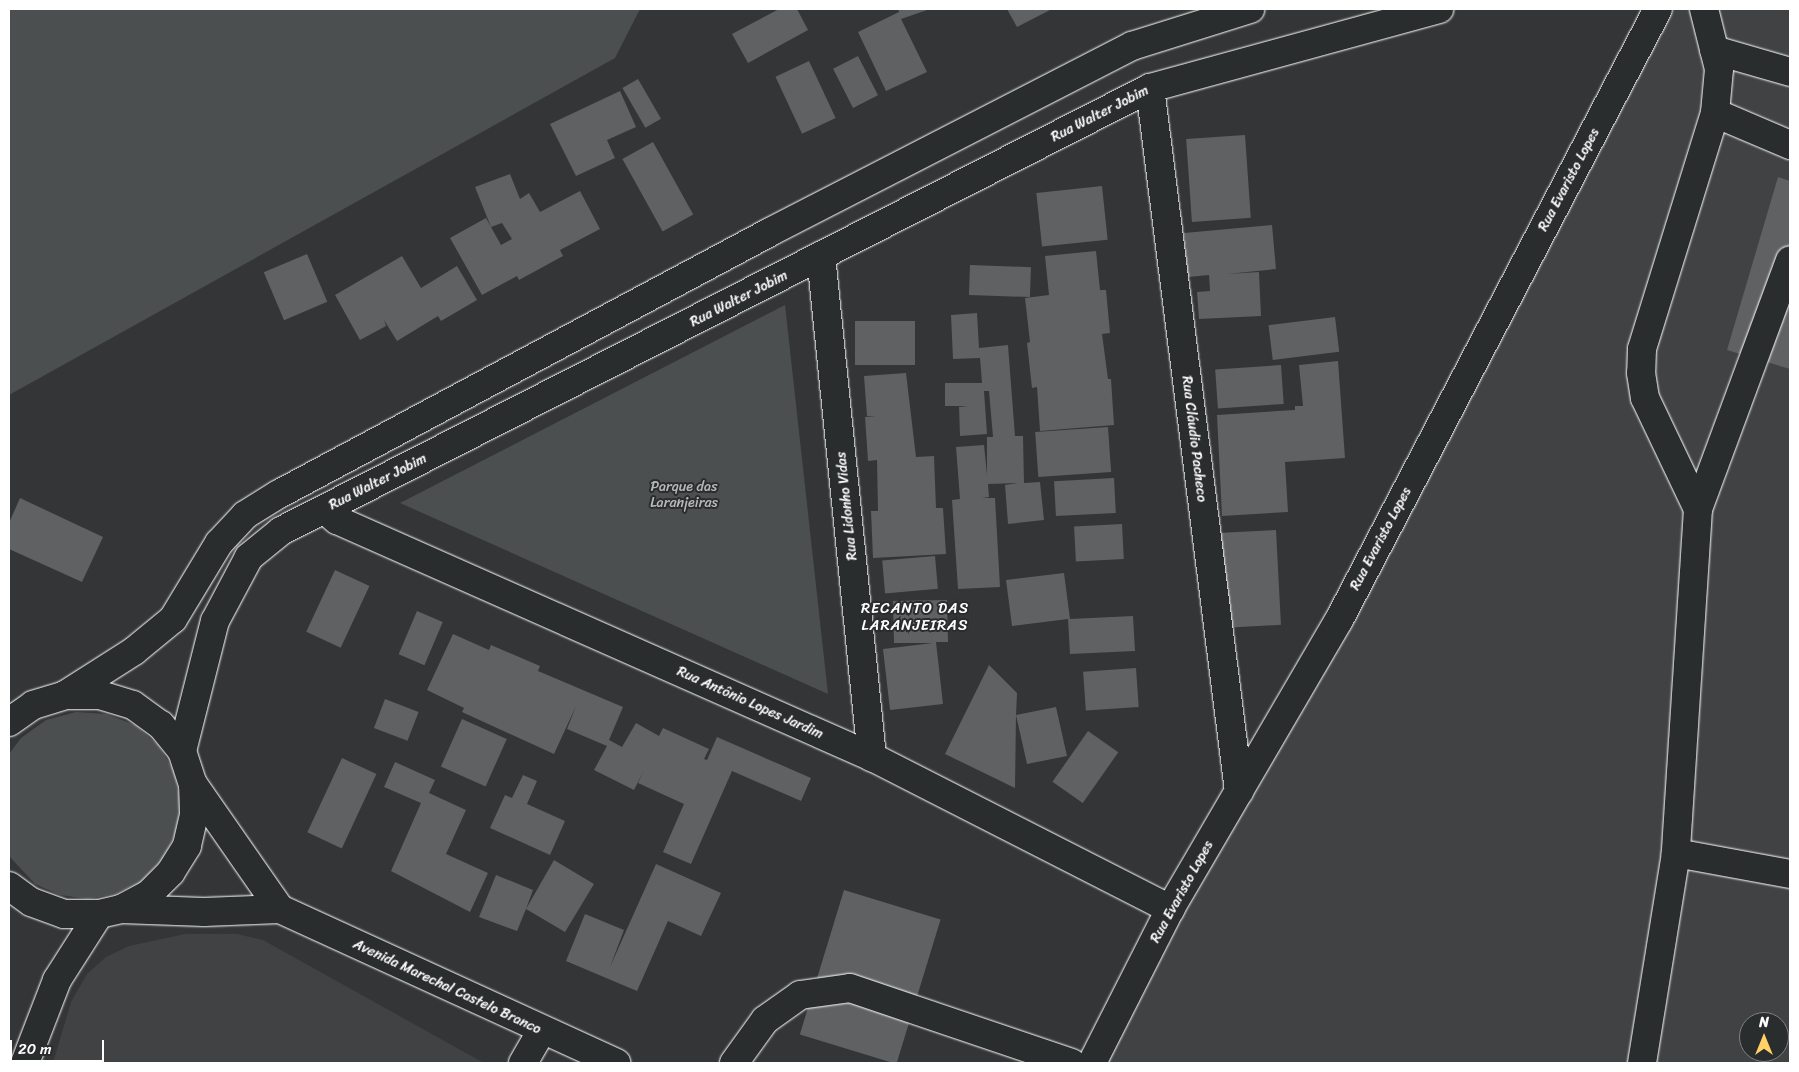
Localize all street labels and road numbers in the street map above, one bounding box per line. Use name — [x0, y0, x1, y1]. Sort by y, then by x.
street label: Rua Walter Jobim — [1048, 82, 1152, 146]
street label: Rua Evaristo Lopes — [1535, 125, 1603, 235]
street label: Rua Walter Jobim — [687, 267, 791, 331]
street label: Rua Cláudio Pacheco — [1178, 375, 1210, 503]
street label: Rua Walter Jobim — [326, 450, 430, 514]
street label: Rua Lidonho Vidas — [833, 450, 861, 562]
street label: Rua Evaristo Lopes — [1347, 484, 1415, 594]
street label: Rua Antônio Lopes Jardim — [674, 663, 826, 743]
street label: Rua Evaristo Lopes — [1147, 838, 1217, 946]
street label: Avenida Marechal Castelo Branco — [350, 936, 544, 1038]

